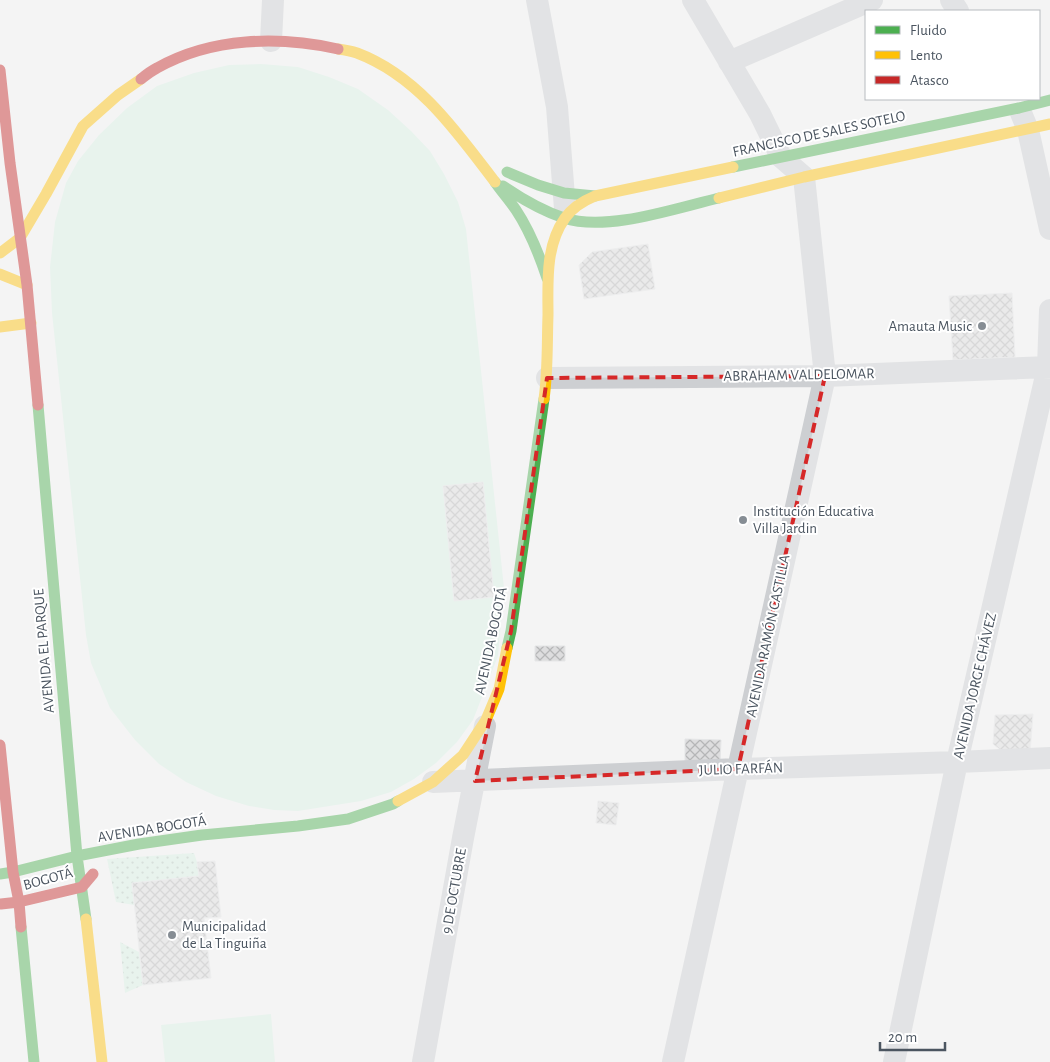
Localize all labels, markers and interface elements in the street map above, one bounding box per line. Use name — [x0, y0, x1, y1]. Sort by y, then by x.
legend — [865, 10, 1040, 100]
text: Fluido — [910, 23, 947, 38]
text: Lento — [910, 48, 943, 63]
text: Atasco — [910, 73, 949, 88]
street label: FRANCISCO DE SALES SOTELO — [731, 108, 907, 160]
place label: Amauta Music — [889, 319, 972, 334]
marker: Amauta Music — [976, 320, 988, 332]
street label: ABRAHAM VALDELOMAR — [723, 366, 875, 384]
place label: Institución Educativa Villa Jardin — [753, 504, 874, 536]
marker: Institución Educativa Villa Jardin — [737, 514, 749, 526]
street label: AVENIDA RAMÓN CASTILLA — [741, 553, 793, 719]
street label: AVENIDA BOGOTÁ — [470, 585, 510, 696]
street label: AVENIDA EL PARQUE — [31, 588, 57, 714]
street label: AVENIDA JORGE CHÁVEZ — [949, 611, 999, 761]
street label: JULIO FARFÁN — [699, 758, 783, 778]
street label: AVENIDA BOGOTÁ — [96, 811, 208, 845]
street label: 9 DE OCTUBRE — [439, 847, 469, 935]
street label: BOGOTÁ — [21, 863, 75, 893]
place label: Municipalidad de La Tinguiña — [182, 919, 267, 951]
marker: Municipalidad de La Tinguiña — [166, 929, 178, 941]
scale bar — [880, 1020, 945, 1052]
text: 20 m — [888, 1030, 917, 1045]

